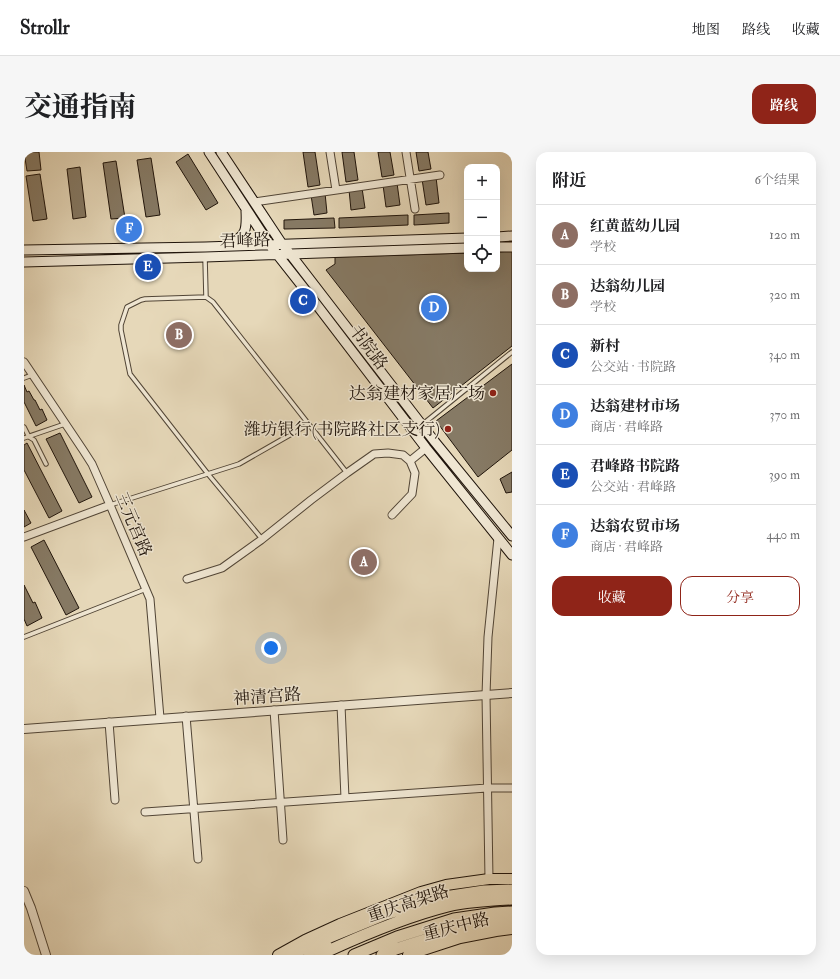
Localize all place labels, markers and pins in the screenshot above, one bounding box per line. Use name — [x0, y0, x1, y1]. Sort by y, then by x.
pin: F — [116, 214, 142, 244]
pin: E — [135, 252, 161, 282]
pin: C — [290, 286, 316, 316]
pin: D — [421, 293, 447, 323]
pin: B — [166, 320, 192, 350]
place label: 达翁建材家居广场 — [349, 383, 485, 404]
marker: 达翁建材家居广场 — [488, 388, 498, 398]
place label: 潍坊银行(书院路社区支行) — [244, 419, 440, 440]
marker: 潍坊银行(书院路社区支行) — [443, 424, 453, 434]
pin: A — [351, 547, 377, 577]

